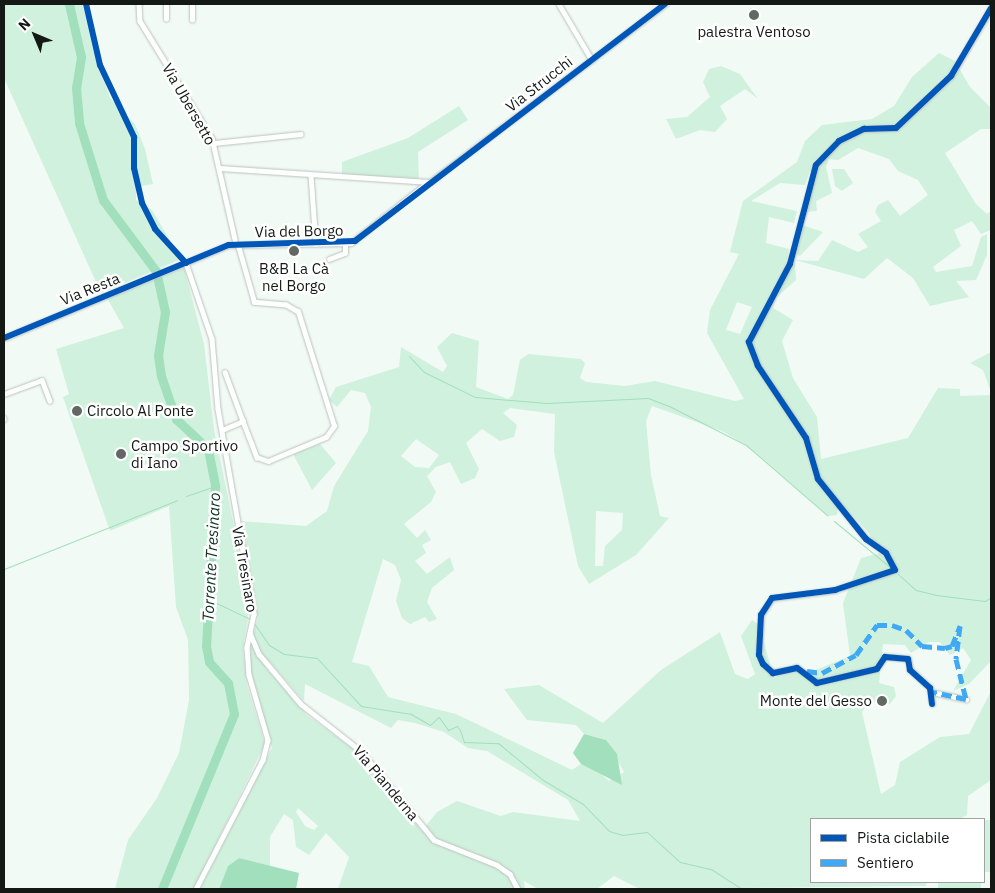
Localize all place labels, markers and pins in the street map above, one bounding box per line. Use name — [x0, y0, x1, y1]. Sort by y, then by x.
marker: palestra Ventoso — [748, 9, 760, 21]
place label: palestra Ventoso — [697, 23, 811, 41]
marker: B&B La Cà nel Borgo — [288, 245, 300, 257]
place label: B&B La Cà nel Borgo — [259, 259, 329, 294]
place label: Circolo Al Ponte — [87, 402, 194, 420]
marker: Circolo Al Ponte — [71, 405, 83, 417]
place label: Campo Sportivo di Iano — [131, 436, 238, 471]
marker: Campo Sportivo di Iano — [115, 448, 127, 460]
place label: Monte del Gesso — [760, 692, 872, 710]
marker: Monte del Gesso — [876, 695, 888, 707]

